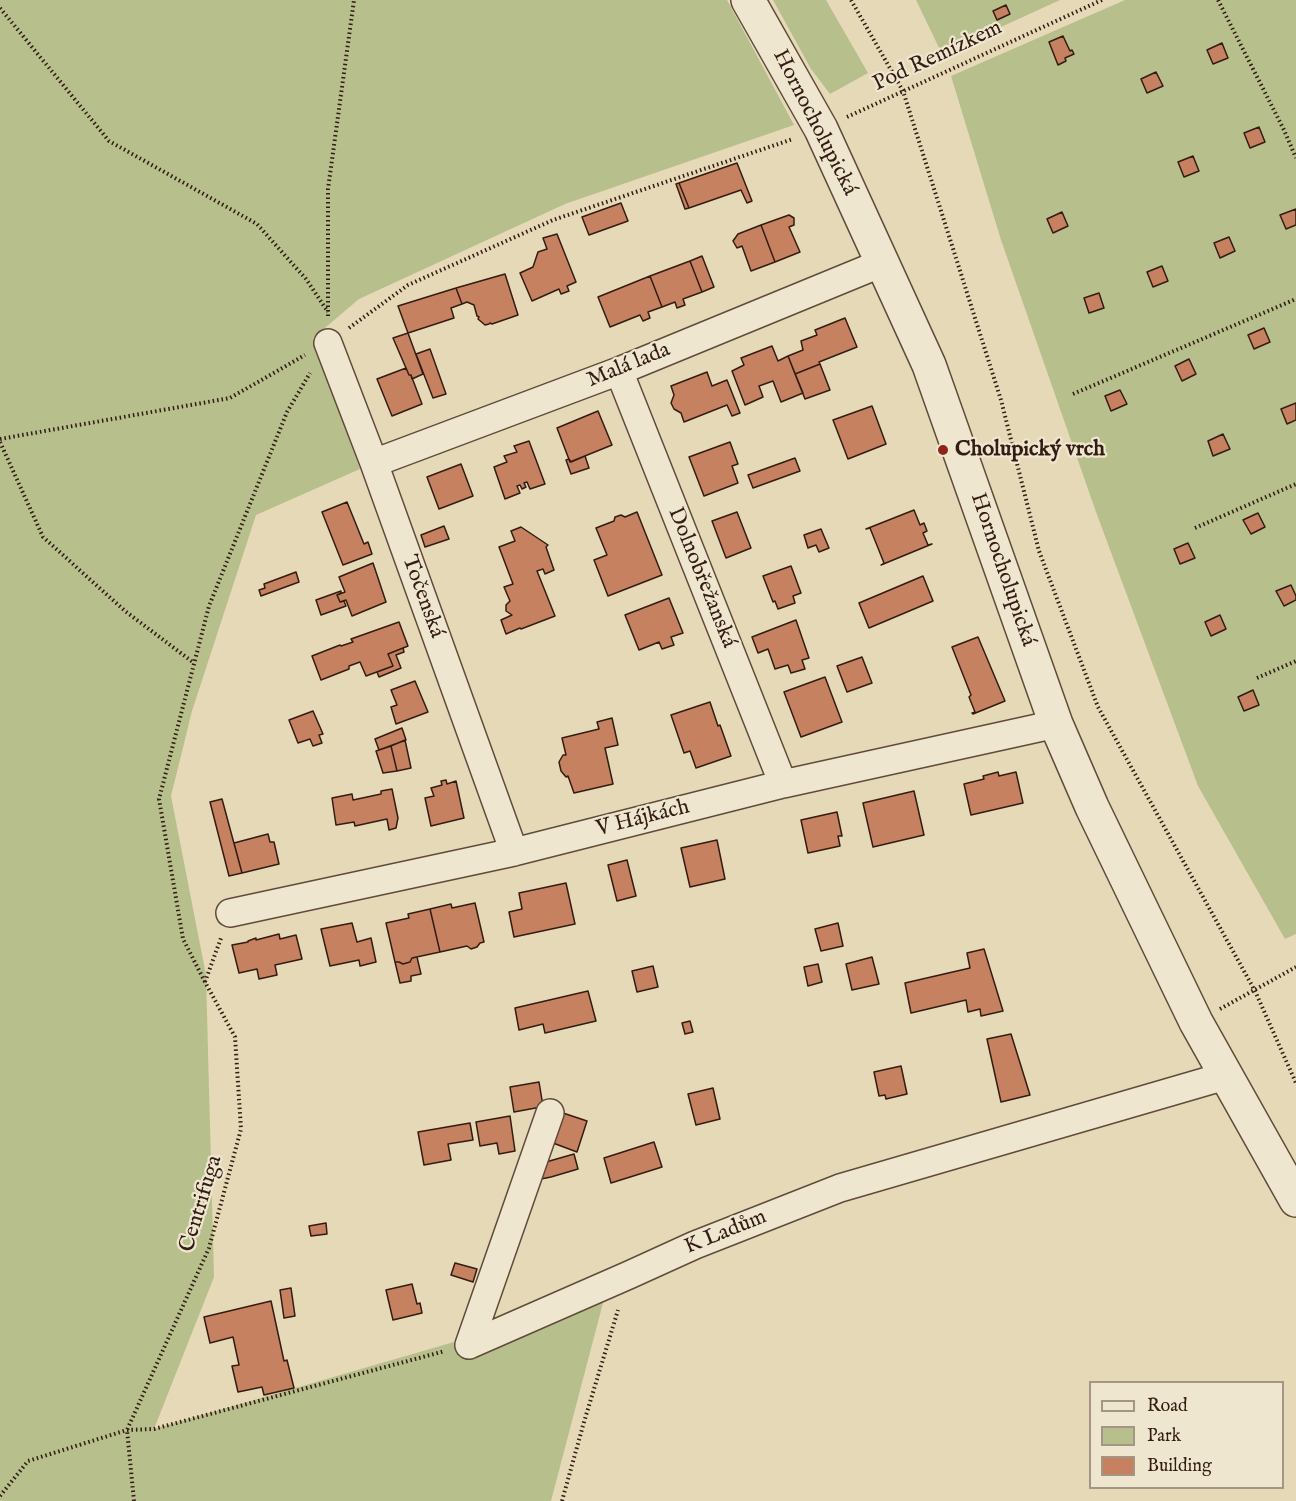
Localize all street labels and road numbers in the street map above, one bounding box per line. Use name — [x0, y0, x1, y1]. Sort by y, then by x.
street label: Pod Remízkem — [869, 16, 1007, 98]
street label: Hornocholupická — [766, 45, 862, 201]
street label: Malá lada — [584, 337, 674, 395]
street label: Hornocholupická — [963, 490, 1041, 650]
street label: Dolnobřežanská — [661, 504, 741, 652]
street label: Točenská — [395, 552, 449, 642]
street label: V Hájkách — [594, 795, 692, 843]
street label: Centrifuga — [175, 1152, 229, 1256]
street label: K Ladům — [681, 1205, 771, 1261]

